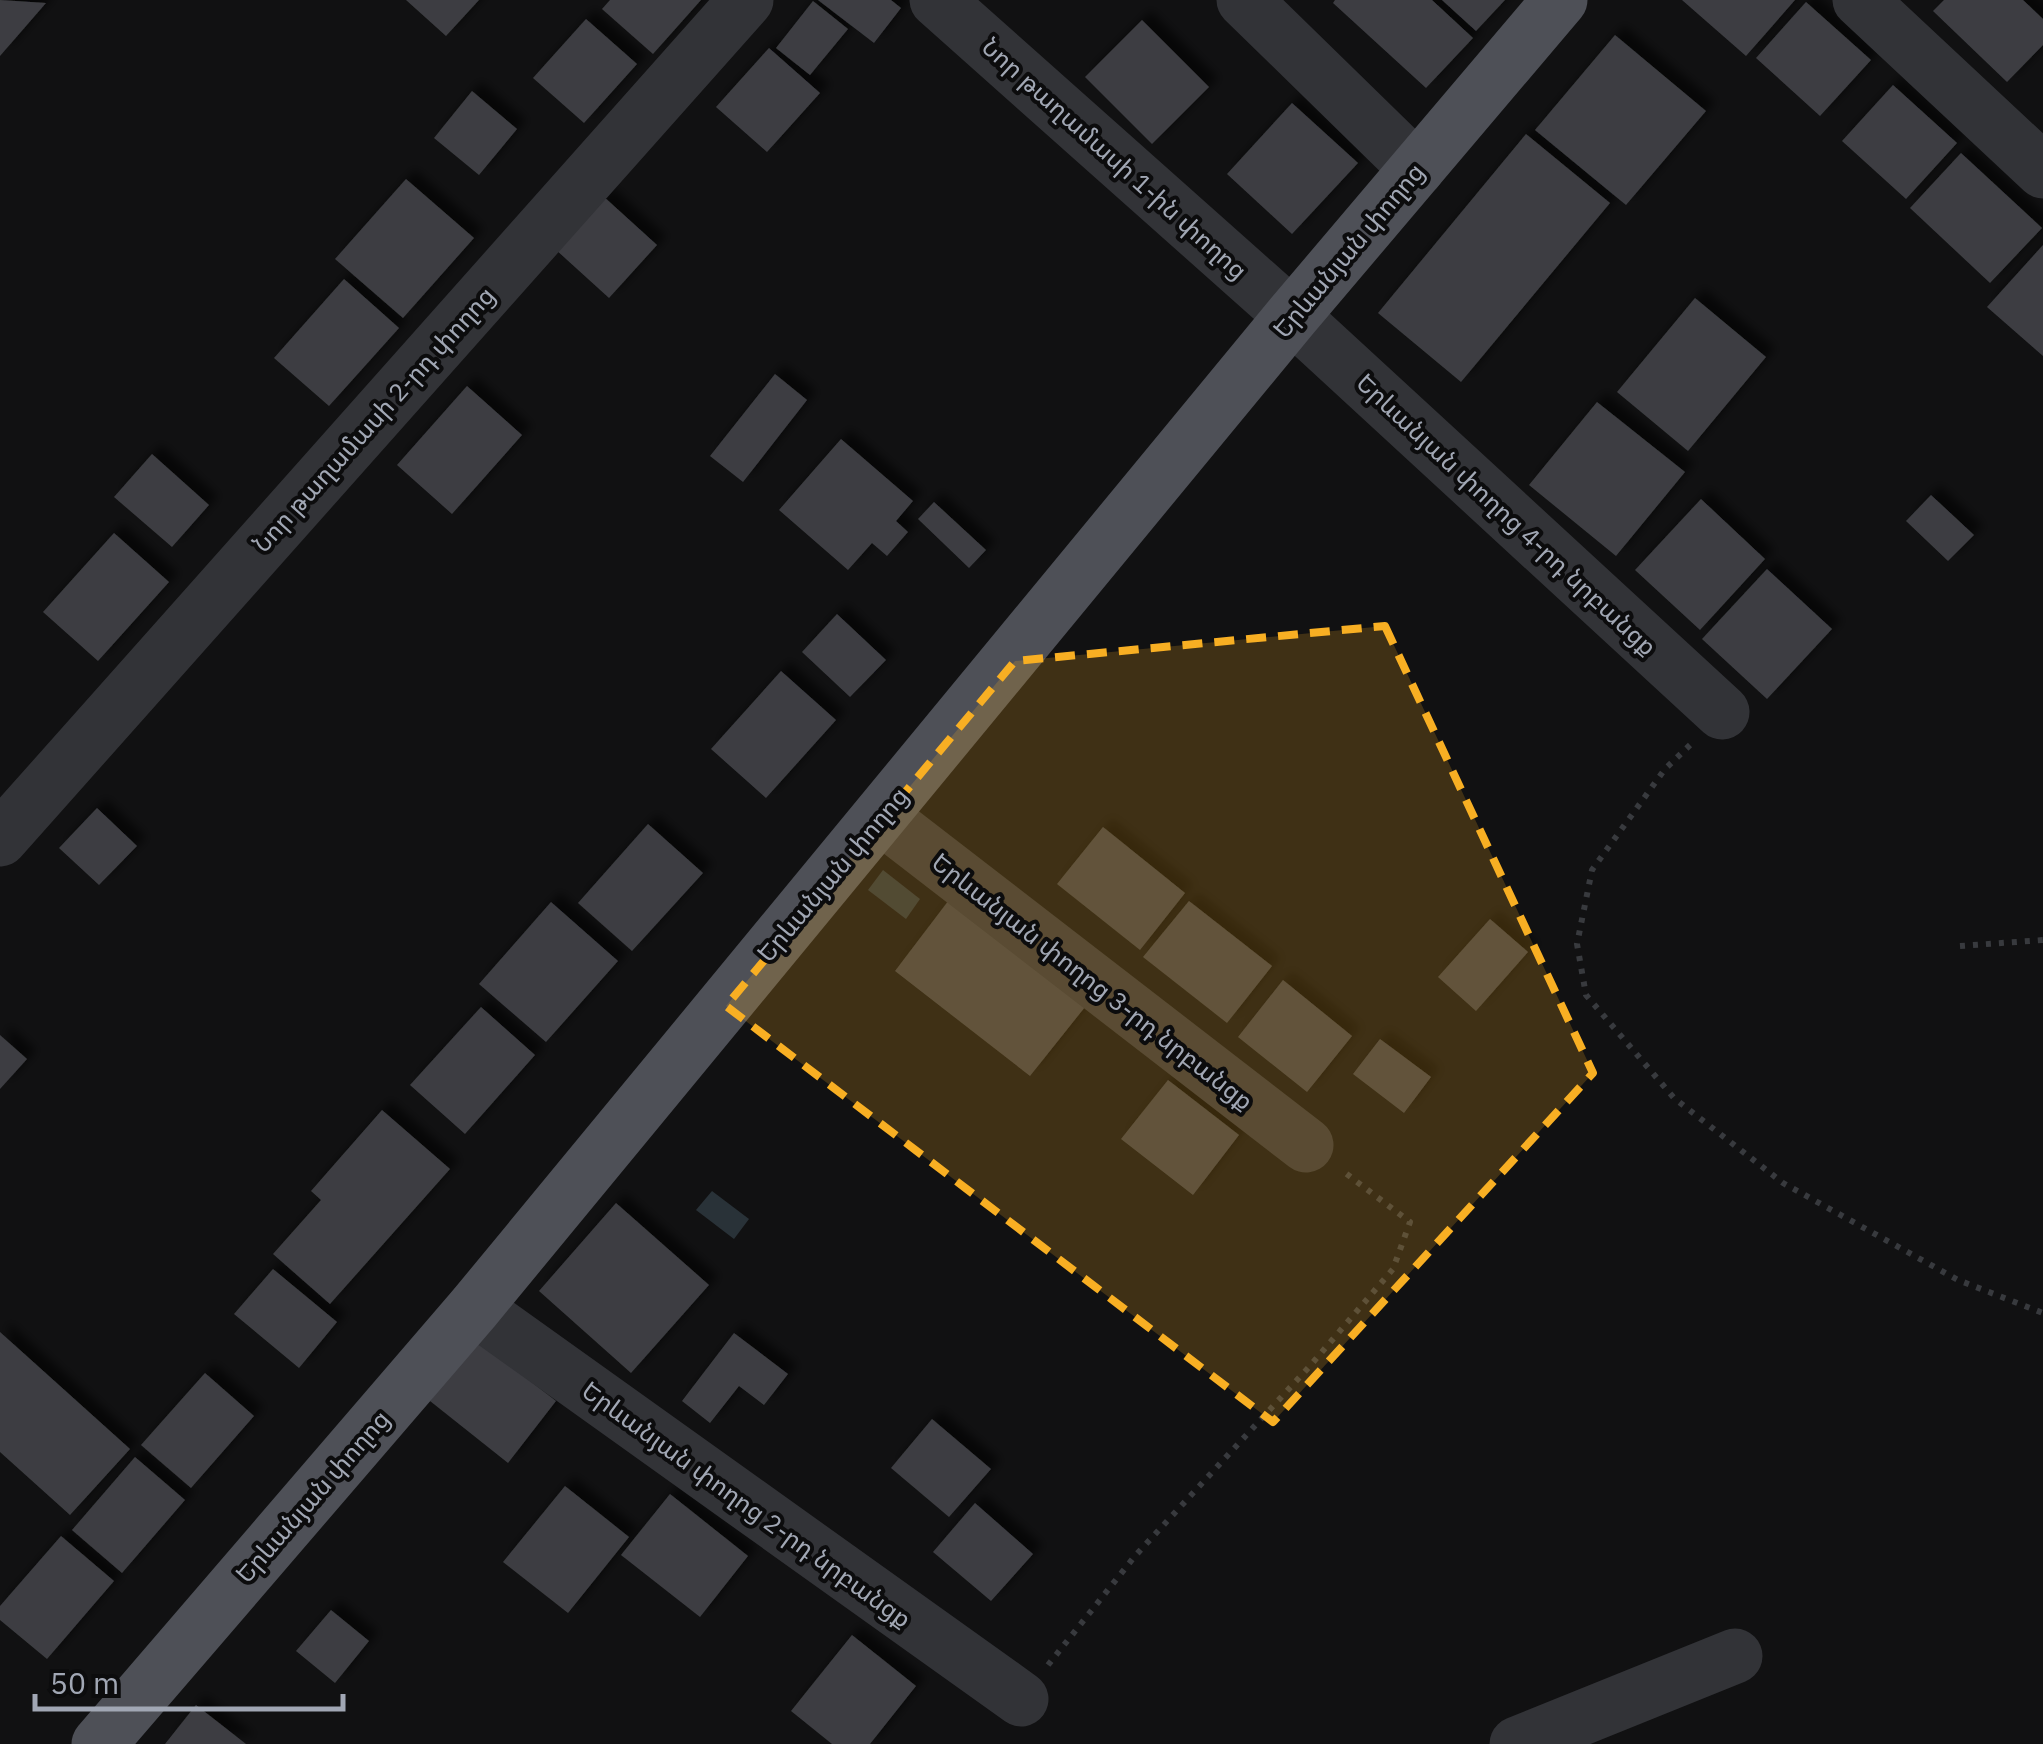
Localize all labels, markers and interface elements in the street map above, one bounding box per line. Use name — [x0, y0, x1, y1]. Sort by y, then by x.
street label: Նոր թաղամասի 1-ին փողոց — [975, 30, 1255, 286]
street label: Երևանյան փողոց — [1265, 156, 1431, 344]
street label: Նոր թաղամասի 2-րդ փողոց — [245, 279, 501, 559]
street label: Երևանյան փողոց 4-րդ նրբանցք — [1350, 366, 1664, 662]
street label: Երևանյան փողոց — [749, 780, 915, 968]
street label: Երևանյան փողոց 3-րդ նրբանցք — [925, 845, 1261, 1117]
street label: Երևանյան փողոց 2-րդ նրբանցք — [576, 1373, 918, 1635]
street label: Երևանյան փողոց — [228, 1403, 396, 1589]
scale bar — [35, 1649, 342, 1711]
text: 50 m — [50, 1663, 119, 1702]

